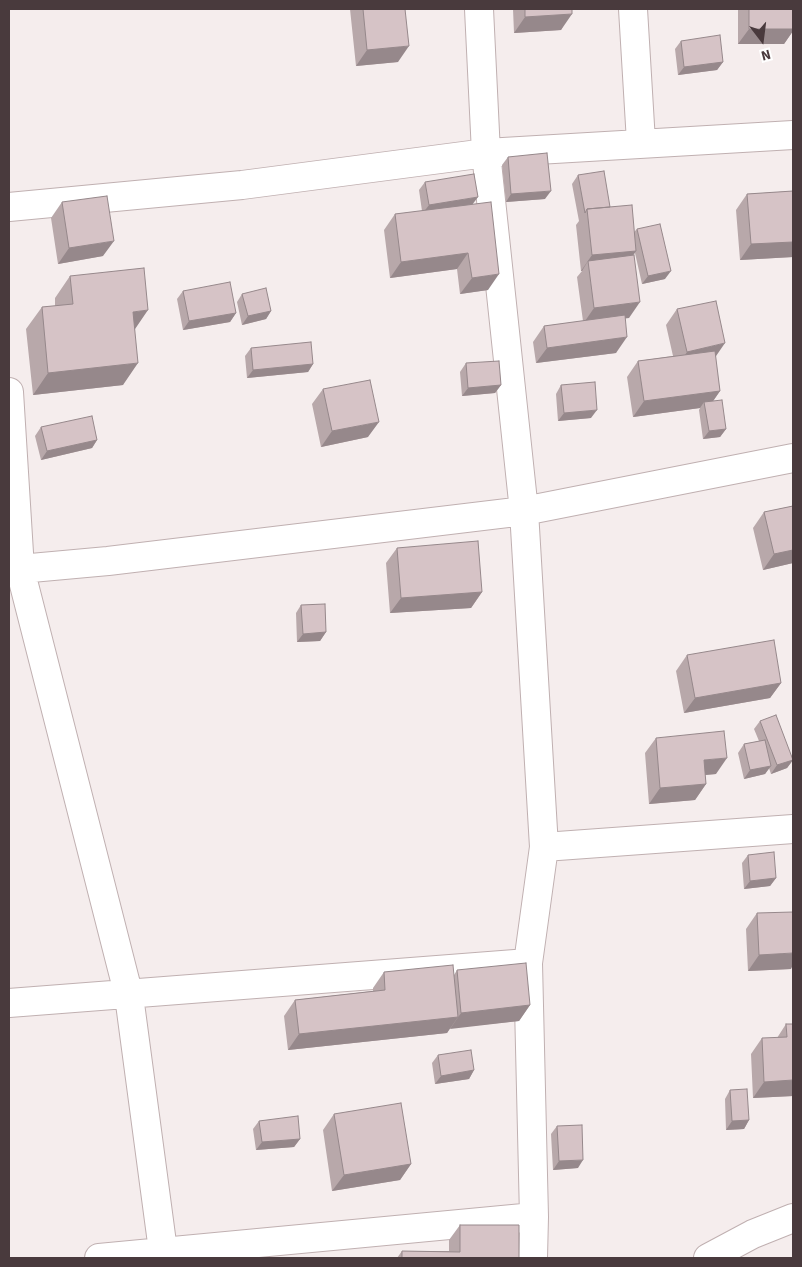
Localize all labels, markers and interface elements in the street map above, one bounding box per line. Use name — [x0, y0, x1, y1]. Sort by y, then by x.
north arrow — [737, 15, 787, 65]
text: N — [759, 44, 773, 65]

